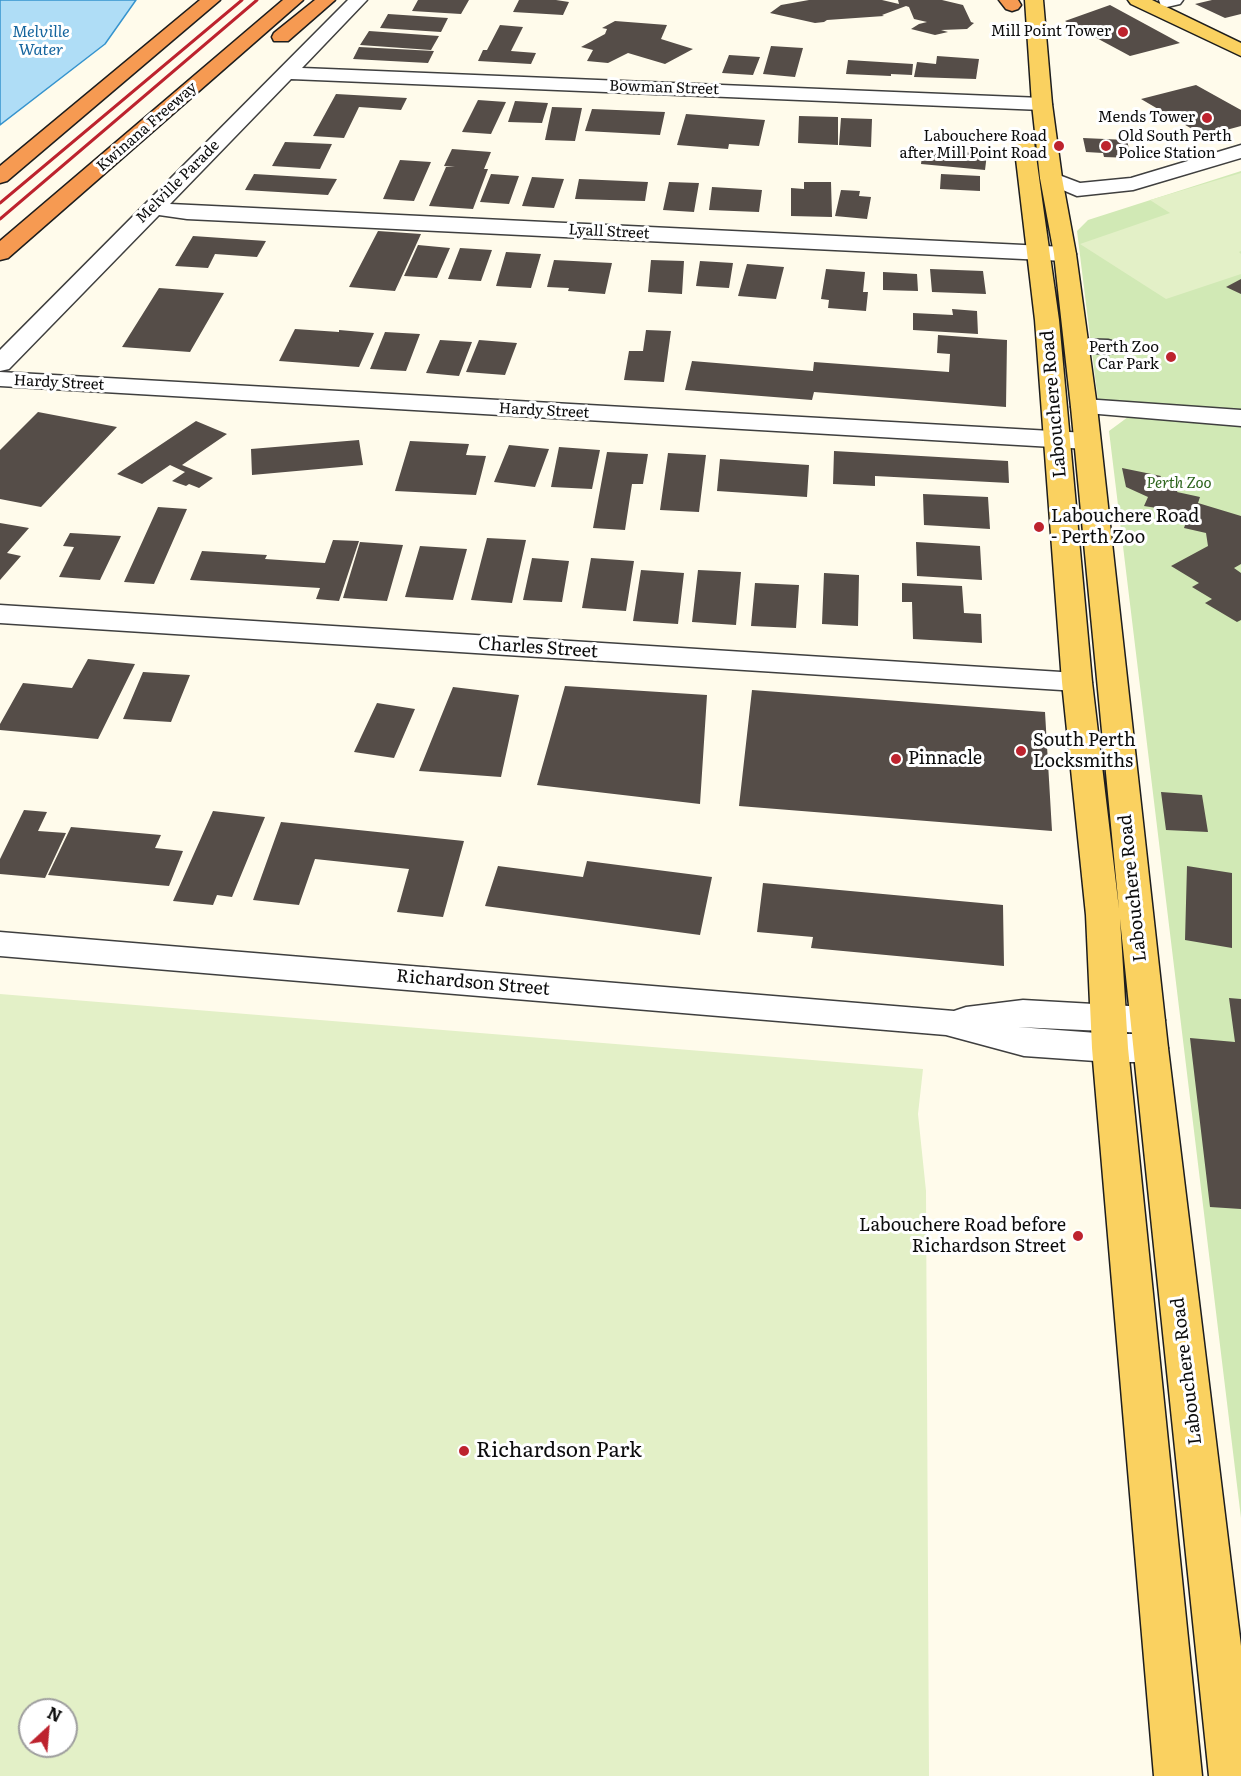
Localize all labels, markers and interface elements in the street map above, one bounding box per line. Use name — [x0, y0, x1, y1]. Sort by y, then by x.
water label: Melville Water — [12, 22, 70, 60]
place label: Mill Point Tower — [991, 23, 1111, 41]
marker: Mill Point Tower — [1116, 25, 1130, 39]
street label: Bowman Street — [609, 77, 719, 99]
street label: Kwinana Freeway — [93, 79, 201, 175]
place label: Mends Tower — [1098, 109, 1195, 127]
marker: Mends Tower — [1200, 111, 1214, 125]
place label: Labouchere Road after Mill Point Road — [899, 128, 1047, 163]
place label: Old South Perth Police Station — [1118, 128, 1232, 163]
street label: Melville Parade — [133, 137, 223, 227]
marker: Labouchere Road after Mill Point Road — [1052, 139, 1066, 153]
marker: Old South Perth Police Station — [1099, 139, 1113, 153]
street label: Lyall Street — [568, 221, 650, 243]
street label: Labouchere Road — [1037, 329, 1071, 479]
place label: Perth Zoo Car Park — [1089, 339, 1159, 374]
marker: Perth Zoo Car Park — [1164, 350, 1178, 364]
street label: Hardy Street — [13, 372, 105, 394]
street label: Hardy Street — [498, 400, 590, 422]
park label: Perth Zoo — [1146, 475, 1212, 493]
place label: Labouchere Road - Perth Zoo — [1051, 506, 1199, 548]
marker: Labouchere Road - Perth Zoo — [1032, 520, 1046, 534]
street label: Charles Street — [477, 633, 599, 663]
place label: South Perth Locksmiths — [1033, 730, 1136, 772]
marker: South Perth Locksmiths — [1014, 744, 1028, 758]
place label: Pinnacle — [908, 748, 982, 770]
marker: Pinnacle — [889, 752, 903, 766]
street label: Labouchere Road — [1115, 813, 1151, 963]
street label: Richardson Street — [395, 966, 551, 1000]
place label: Labouchere Road before Richardson Street — [859, 1215, 1066, 1258]
marker: Labouchere Road before Richardson Street — [1071, 1229, 1085, 1243]
street label: Labouchere Road — [1167, 1296, 1207, 1446]
place label: Richardson Park — [476, 1438, 642, 1464]
marker: Richardson Park — [457, 1444, 471, 1458]
north arrow — [18, 1698, 78, 1758]
text: N — [44, 1700, 66, 1727]

